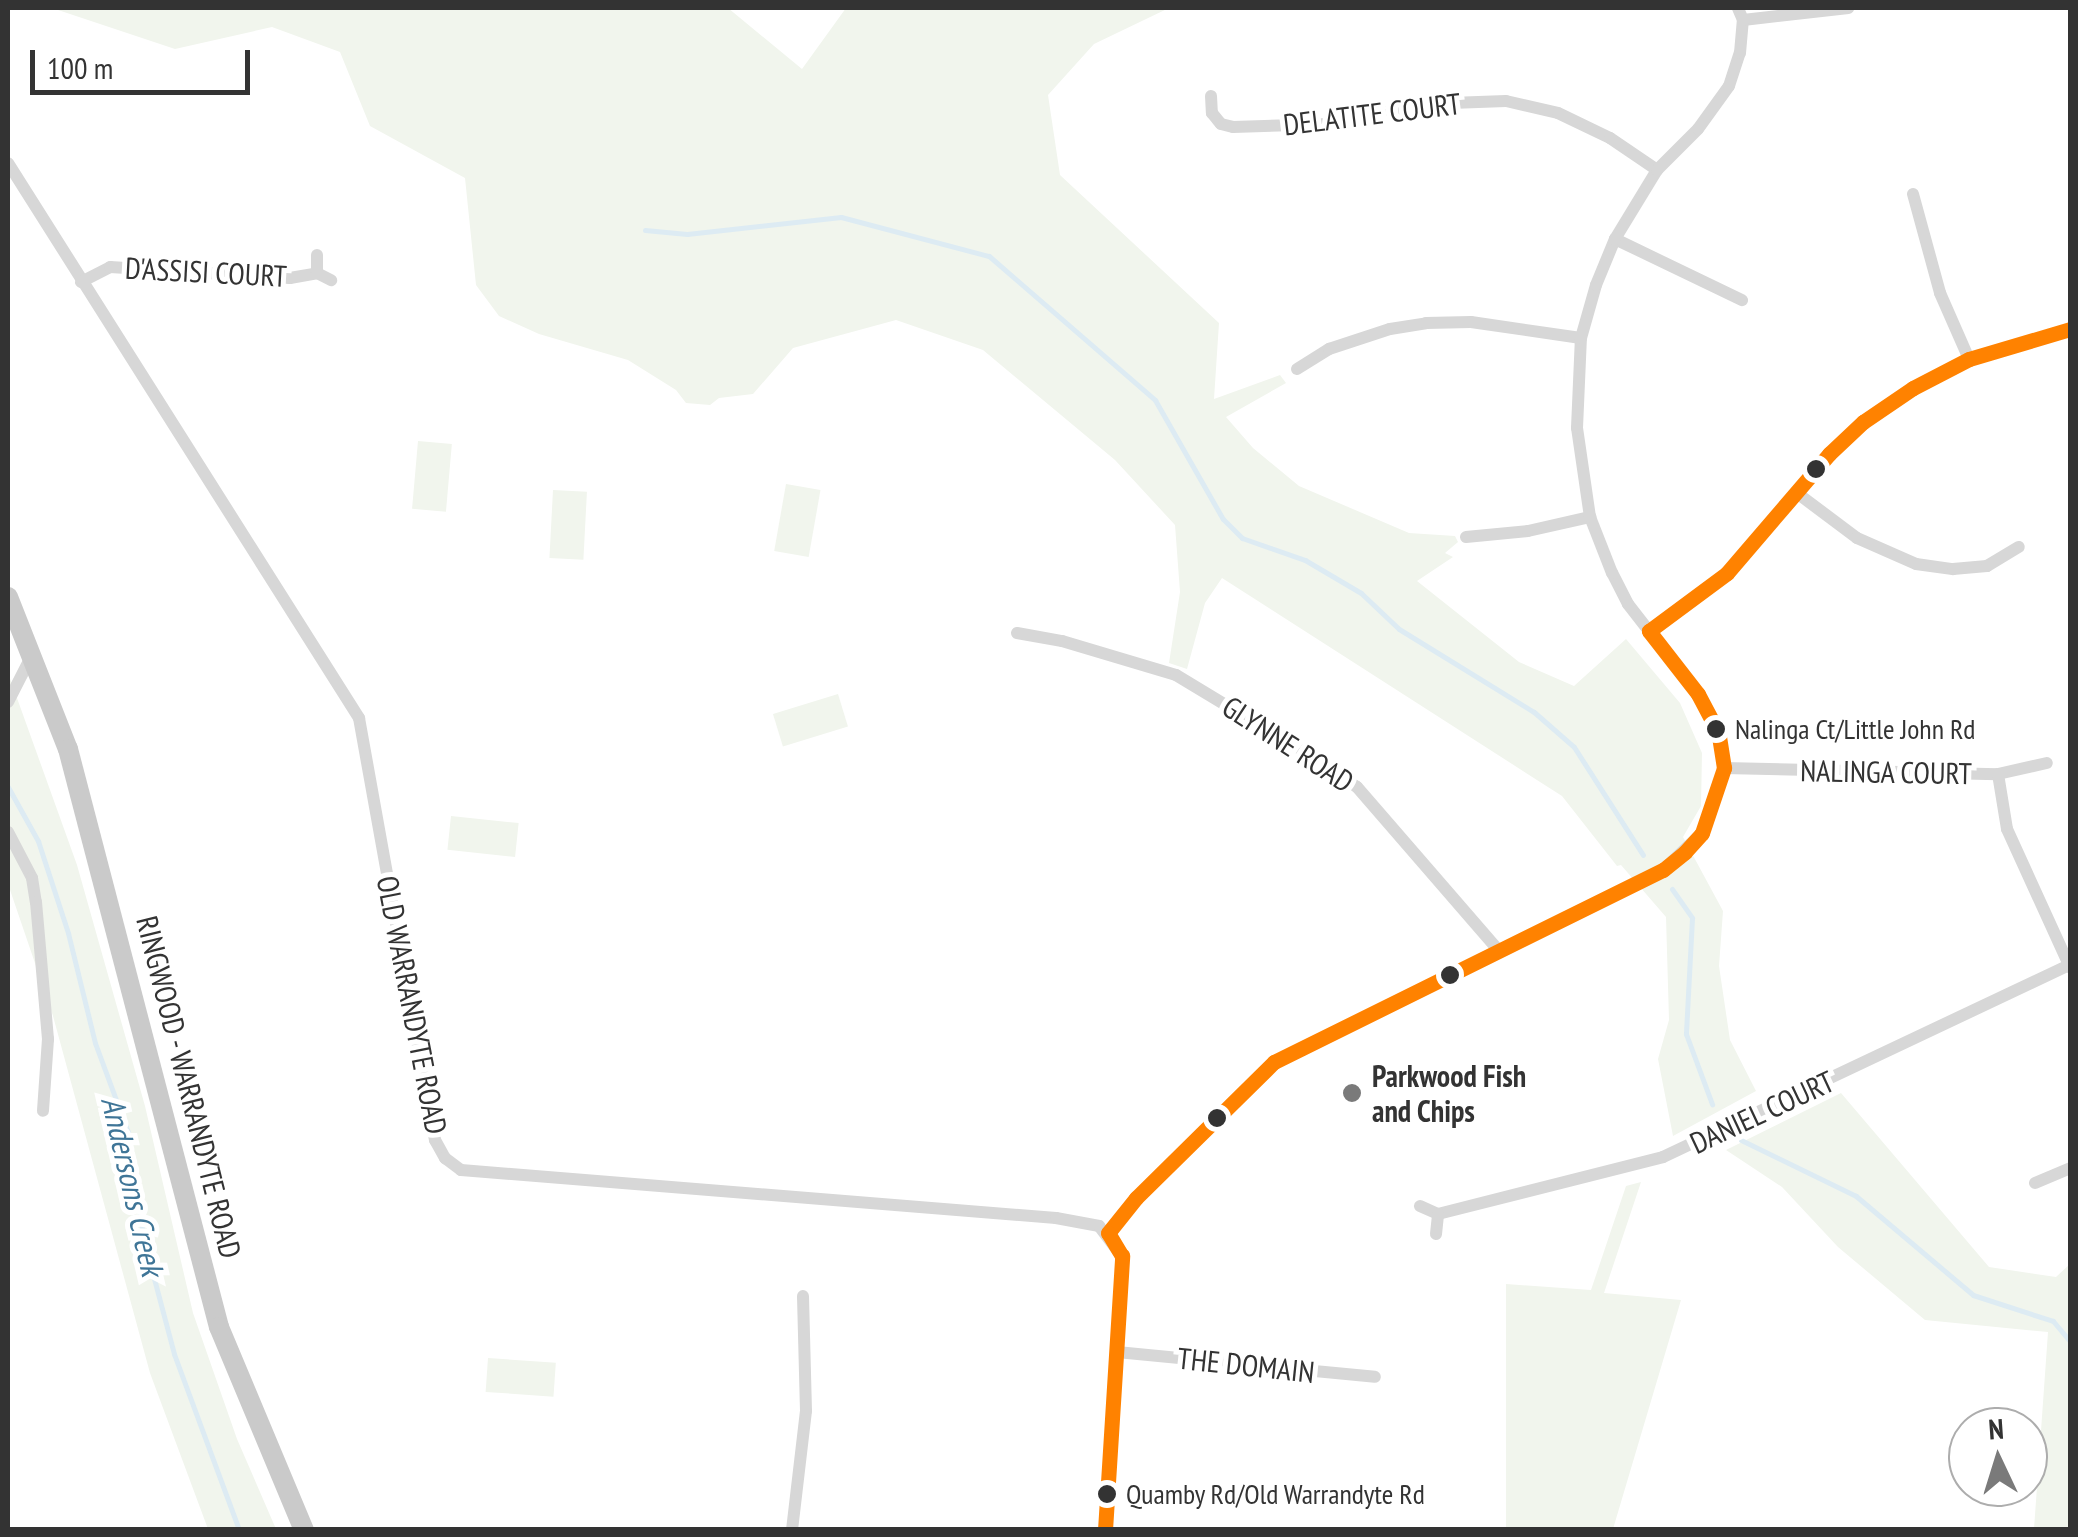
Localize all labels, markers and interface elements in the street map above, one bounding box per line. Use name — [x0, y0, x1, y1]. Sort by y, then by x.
scale bar — [35, 30, 255, 92]
text: 100 m — [47, 48, 113, 87]
street label: DELATITE COURT — [1281, 85, 1463, 143]
street label: D'ASSISI COURT — [124, 250, 288, 294]
unlabelled marker — [1806, 459, 1826, 479]
street label: GLYNNE ROAD — [1216, 688, 1360, 800]
place label: Nalinga Ct/Little John Rd — [1735, 712, 1975, 746]
marker: Nalinga Ct/Little John Rd — [1706, 719, 1726, 739]
street label: NALINGA COURT — [1799, 752, 1973, 792]
street label: OLD WARRANDYTE ROAD — [369, 873, 455, 1137]
street label: RINGWOOD - WARRANDYTE ROAD — [129, 911, 249, 1263]
unlabelled marker — [1440, 965, 1460, 985]
place label: Parkwood Fish and Chips — [1372, 1058, 1526, 1128]
street label: DANIEL COURT — [1684, 1063, 1840, 1161]
marker: Parkwood Fish and Chips — [1341, 1082, 1363, 1104]
water label: Andersons Creek — [94, 1093, 172, 1279]
unlabelled marker — [1207, 1108, 1227, 1128]
street label: THE DOMAIN — [1176, 1340, 1316, 1390]
north arrow — [1948, 1407, 2048, 1507]
text: N — [1987, 1410, 2005, 1448]
place label: Quamby Rd/Old Warrandyte Rd — [1126, 1477, 1426, 1511]
marker: Quamby Rd/Old Warrandyte Rd — [1097, 1484, 1117, 1504]

